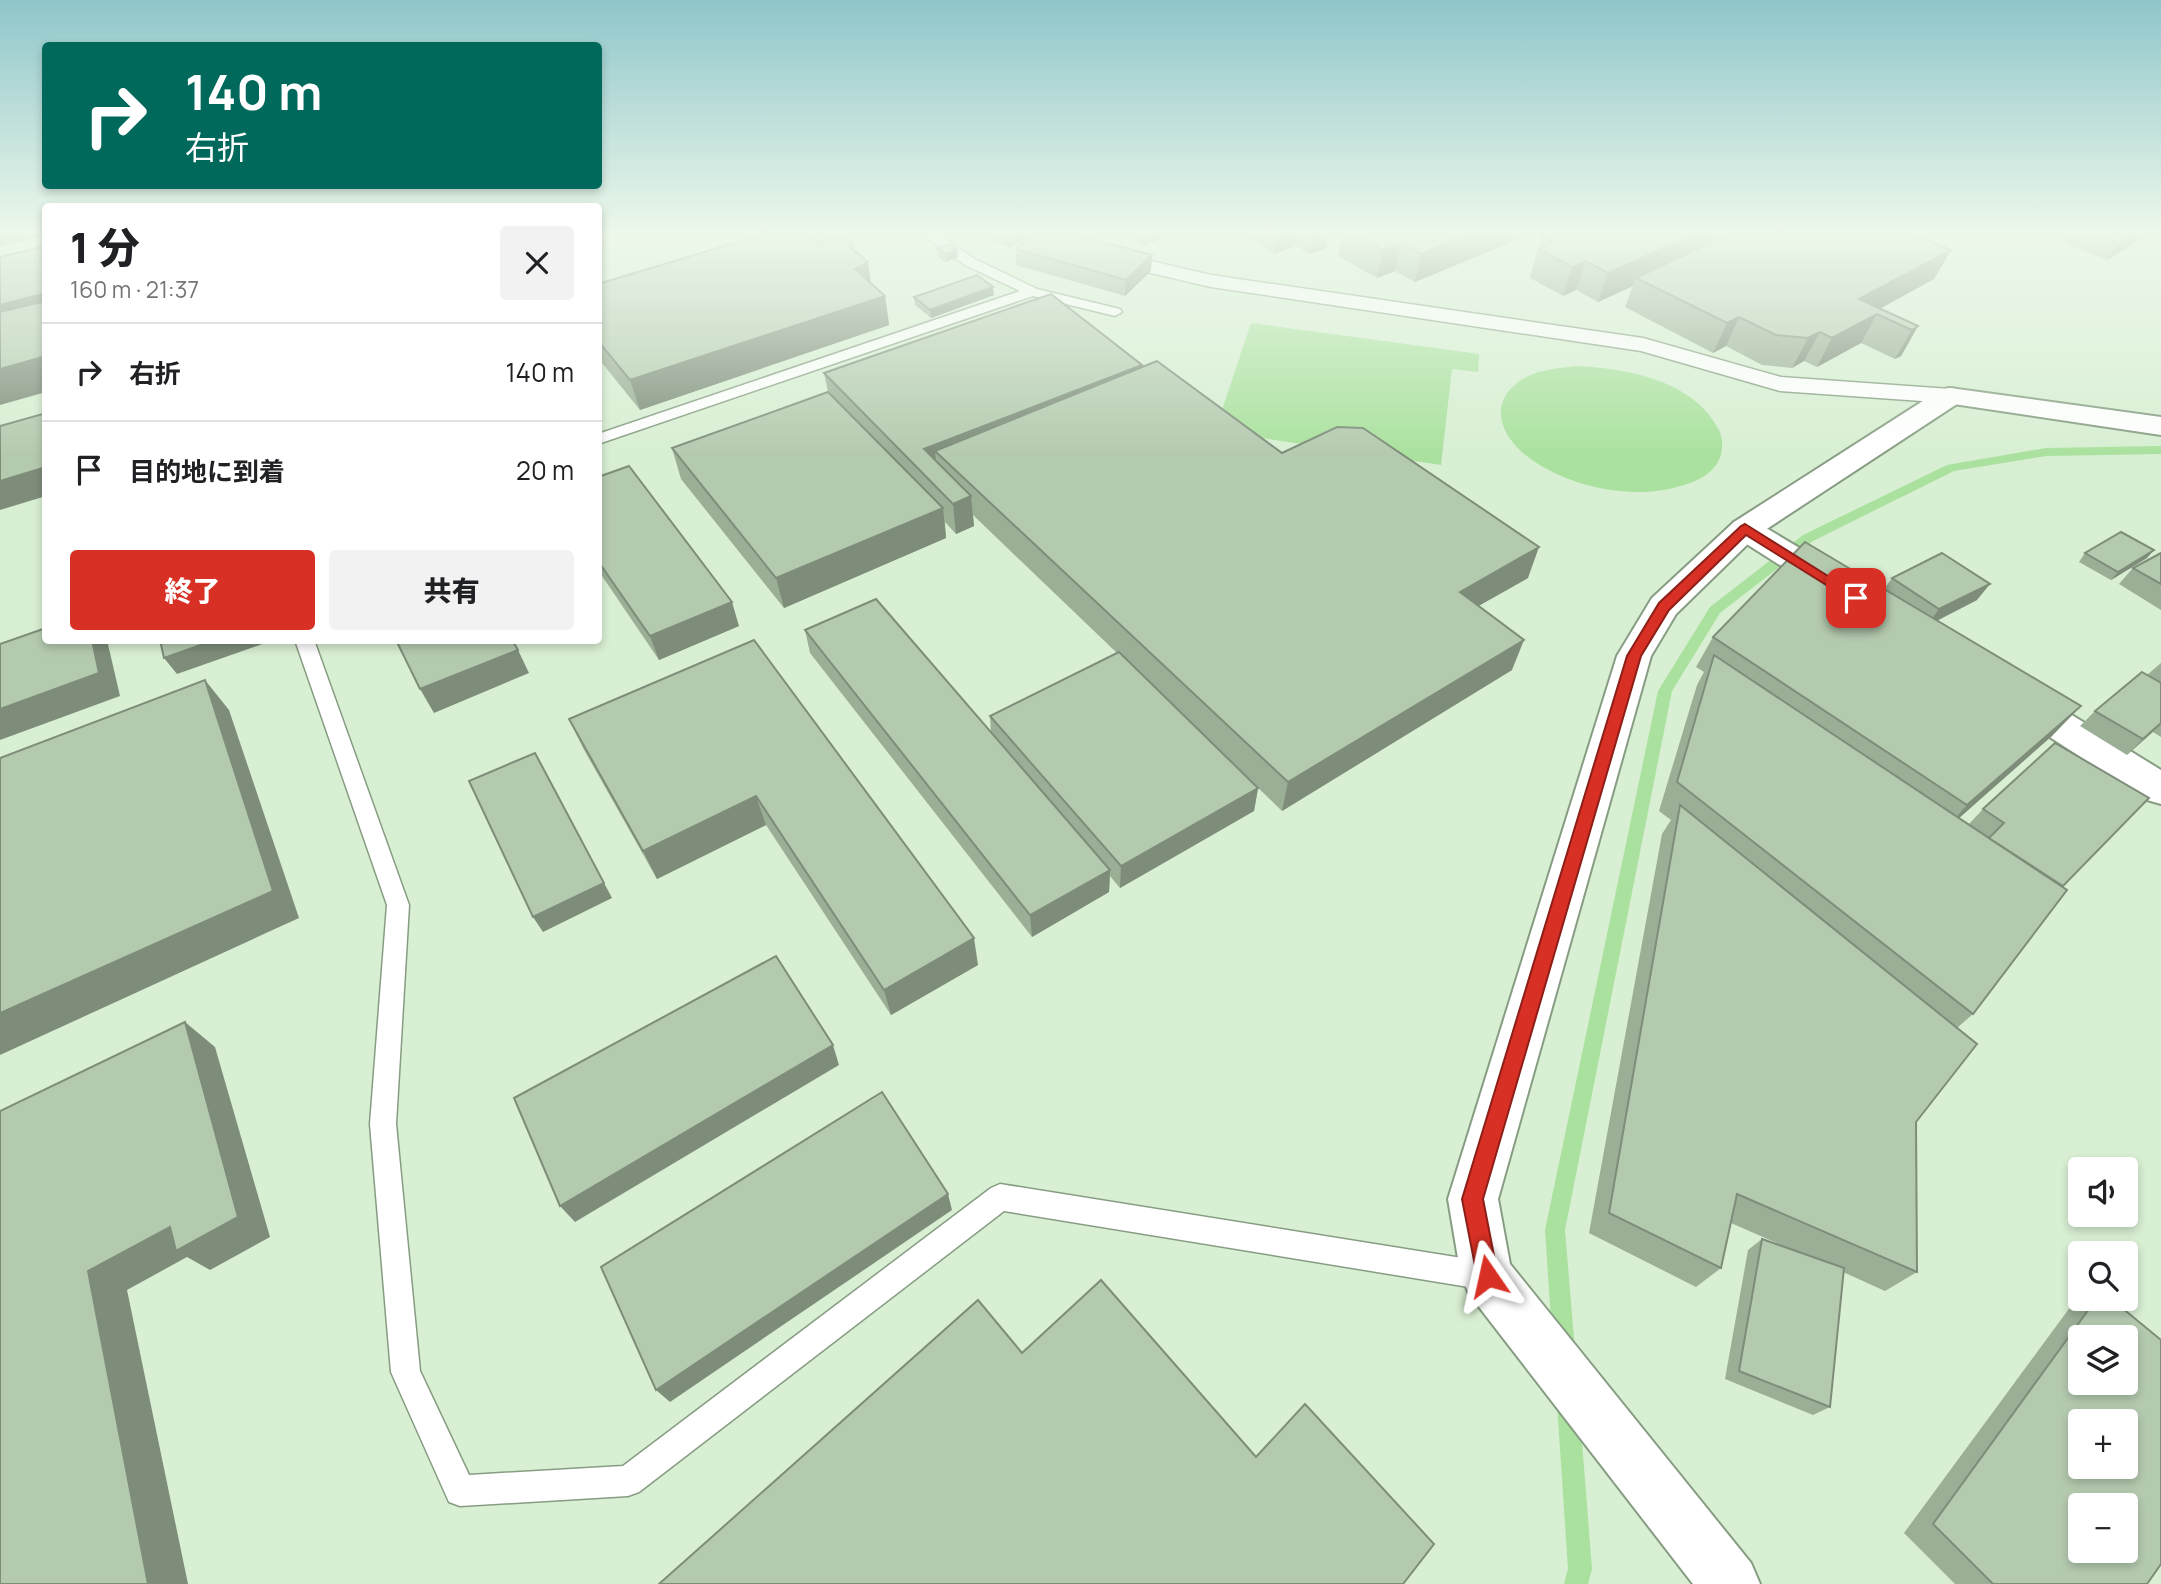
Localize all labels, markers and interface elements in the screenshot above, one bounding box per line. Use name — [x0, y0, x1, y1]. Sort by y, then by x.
text: 140 m — [185, 58, 322, 125]
icon: right — [70, 70, 161, 161]
text: 右折 — [185, 125, 249, 169]
text: 1 分 — [70, 218, 139, 276]
button: close — [500, 226, 574, 300]
text: 160 m · 21:37 — [70, 273, 199, 305]
icon: right — [70, 353, 108, 391]
text: 140 m — [505, 354, 574, 390]
text: 右折 — [129, 355, 181, 391]
icon: arrive — [70, 451, 108, 489]
text: 20 m — [516, 452, 574, 488]
text: 目的地に到着 — [129, 453, 285, 489]
button: 終了 — [70, 550, 315, 630]
button: 共有 — [329, 550, 574, 630]
pin — [1826, 568, 1886, 628]
icon: arrive — [1837, 579, 1875, 617]
map controls — [2068, 1157, 2138, 1563]
button: sound — [2068, 1157, 2138, 1227]
position arrow — [1451, 1239, 1525, 1313]
button: search — [2068, 1241, 2138, 1311]
button: layers — [2068, 1325, 2138, 1395]
button: + — [2068, 1409, 2138, 1479]
button: − — [2068, 1493, 2138, 1563]

